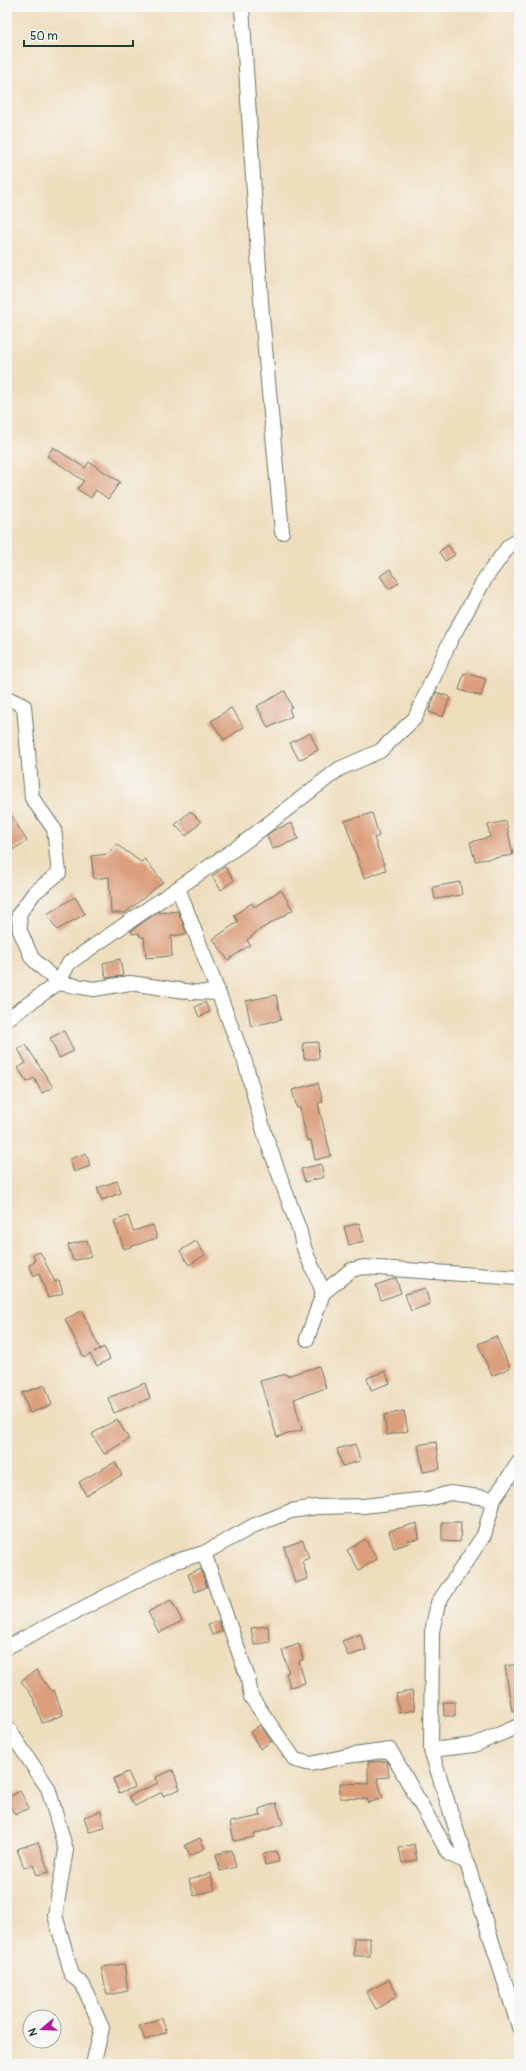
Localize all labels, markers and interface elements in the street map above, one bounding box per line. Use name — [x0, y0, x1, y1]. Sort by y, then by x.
scale bar — [24, 22, 133, 48]
text: 50 m — [30, 29, 58, 44]
north arrow — [22, 2009, 62, 2049]
text: N — [25, 2026, 40, 2038]

